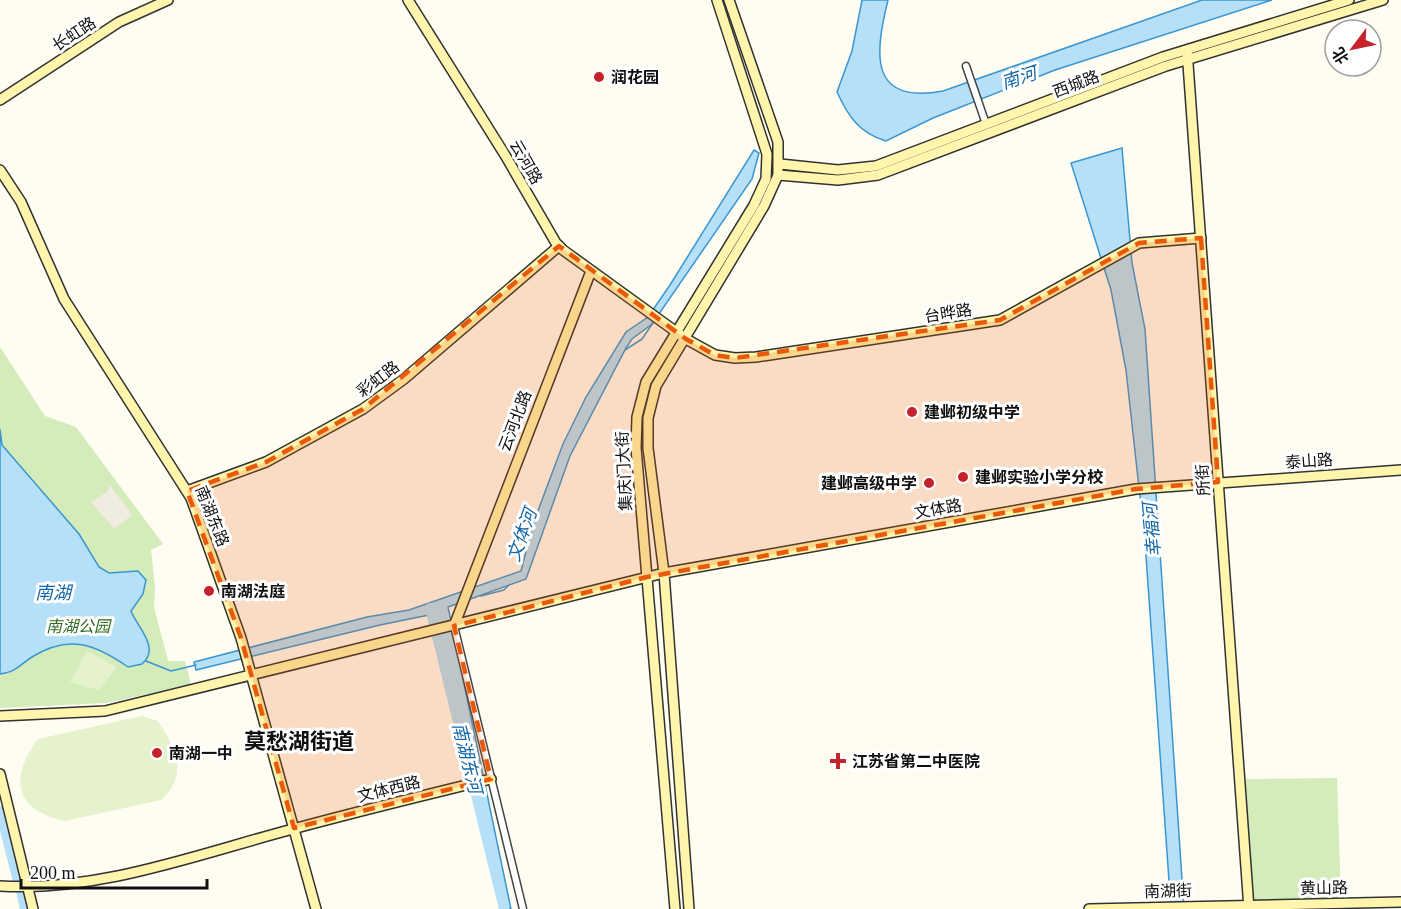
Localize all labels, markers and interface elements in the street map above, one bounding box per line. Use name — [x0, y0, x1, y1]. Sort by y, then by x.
street label: 长虹路 — [49, 14, 99, 54]
north arrow — [1323, 18, 1383, 78]
text: 北 — [1329, 44, 1352, 67]
water label: 南河 — [999, 62, 1042, 93]
street label: 西城路 — [1051, 67, 1101, 101]
place label: 润花园 — [611, 69, 659, 86]
marker: 润花园 — [592, 70, 606, 84]
street label: 云河路 — [507, 137, 545, 187]
street label: 台晔路 — [923, 301, 973, 325]
street label: 彩虹路 — [354, 358, 402, 400]
street label: 云河北路 — [496, 388, 534, 454]
place label: 建邺初级中学 — [924, 404, 1020, 421]
marker: 建邺初级中学 — [905, 405, 919, 419]
street label: 集庆门大街 — [613, 431, 635, 511]
street label: 泰山路 — [1284, 451, 1334, 471]
street label: 所街 — [1193, 463, 1213, 497]
place label: 建邺实验小学分校 — [975, 468, 1104, 486]
marker: 建邺实验小学分校 — [956, 470, 970, 484]
place label: 建邺高级中学 — [821, 475, 917, 492]
marker: 建邺高级中学 — [922, 476, 936, 490]
street label: 南湖东路 — [192, 483, 232, 549]
street label: 文体路 — [913, 496, 963, 522]
water label: 幸福河 — [1139, 499, 1164, 558]
water label: 文体河 — [503, 503, 542, 564]
water label: 南湖 — [35, 583, 74, 603]
place label: 南湖法庭 — [221, 583, 285, 600]
marker: 南湖法庭 — [202, 584, 216, 598]
park label: 南湖公园 — [46, 618, 112, 635]
water label: 南湖东河 — [449, 721, 486, 798]
district label: 莫愁湖街道 — [244, 729, 354, 754]
place label: 南湖一中 — [169, 745, 233, 762]
marker: 南湖一中 — [150, 746, 164, 760]
marker: 江苏省第二中医院 — [829, 752, 847, 770]
place label: 江苏省第二中医院 — [852, 753, 980, 770]
street label: 文体西路 — [356, 773, 422, 805]
scale bar — [21, 852, 207, 890]
text: 200 m — [30, 863, 76, 883]
street label: 黄山路 — [1300, 879, 1348, 897]
street label: 南湖街 — [1144, 882, 1192, 900]

